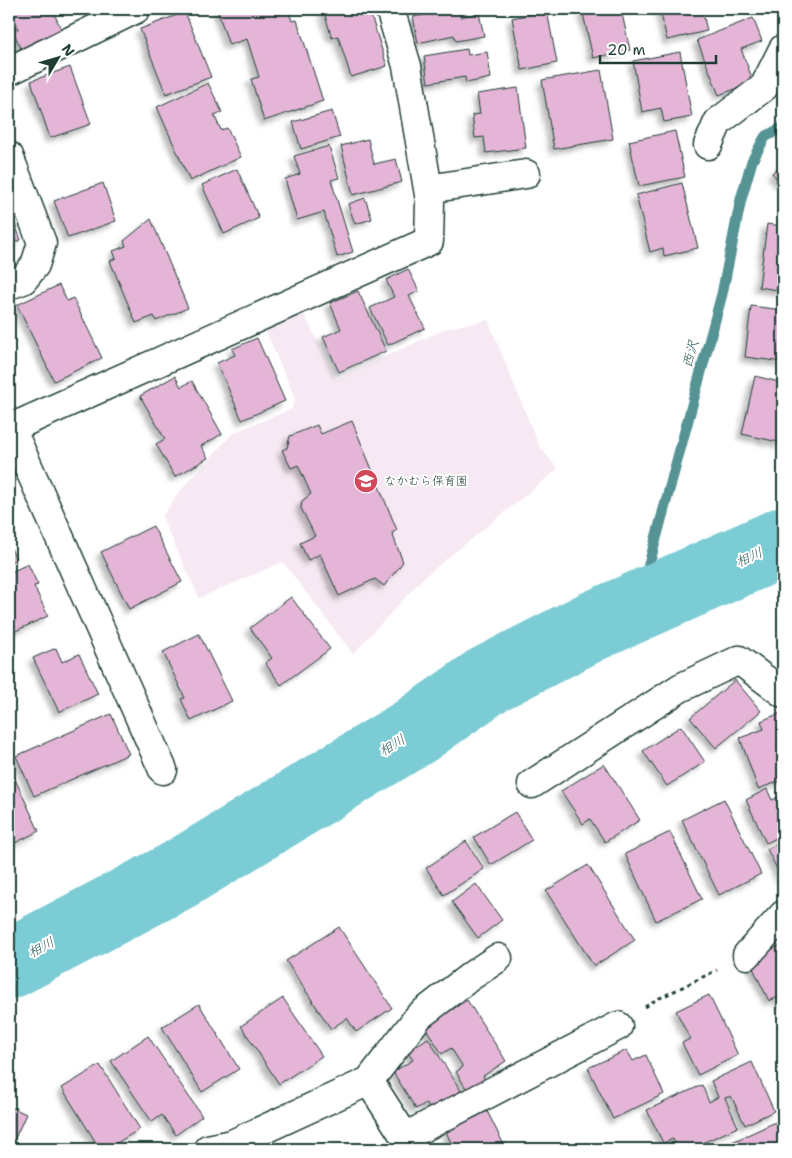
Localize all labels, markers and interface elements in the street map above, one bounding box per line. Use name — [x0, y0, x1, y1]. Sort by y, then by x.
north arrow — [32, 32, 82, 82]
scale bar — [600, 32, 716, 64]
text: N — [58, 40, 79, 60]
text: 20 m — [607, 40, 646, 60]
water label: 西沢 — [678, 337, 703, 370]
school or university icon: なかむら保育園 — [353, 468, 379, 494]
place label: なかむら保育園 — [384, 473, 468, 489]
water label: 相川 — [733, 543, 765, 571]
water label: 相川 — [375, 730, 409, 760]
water label: 相川 — [24, 932, 58, 962]

